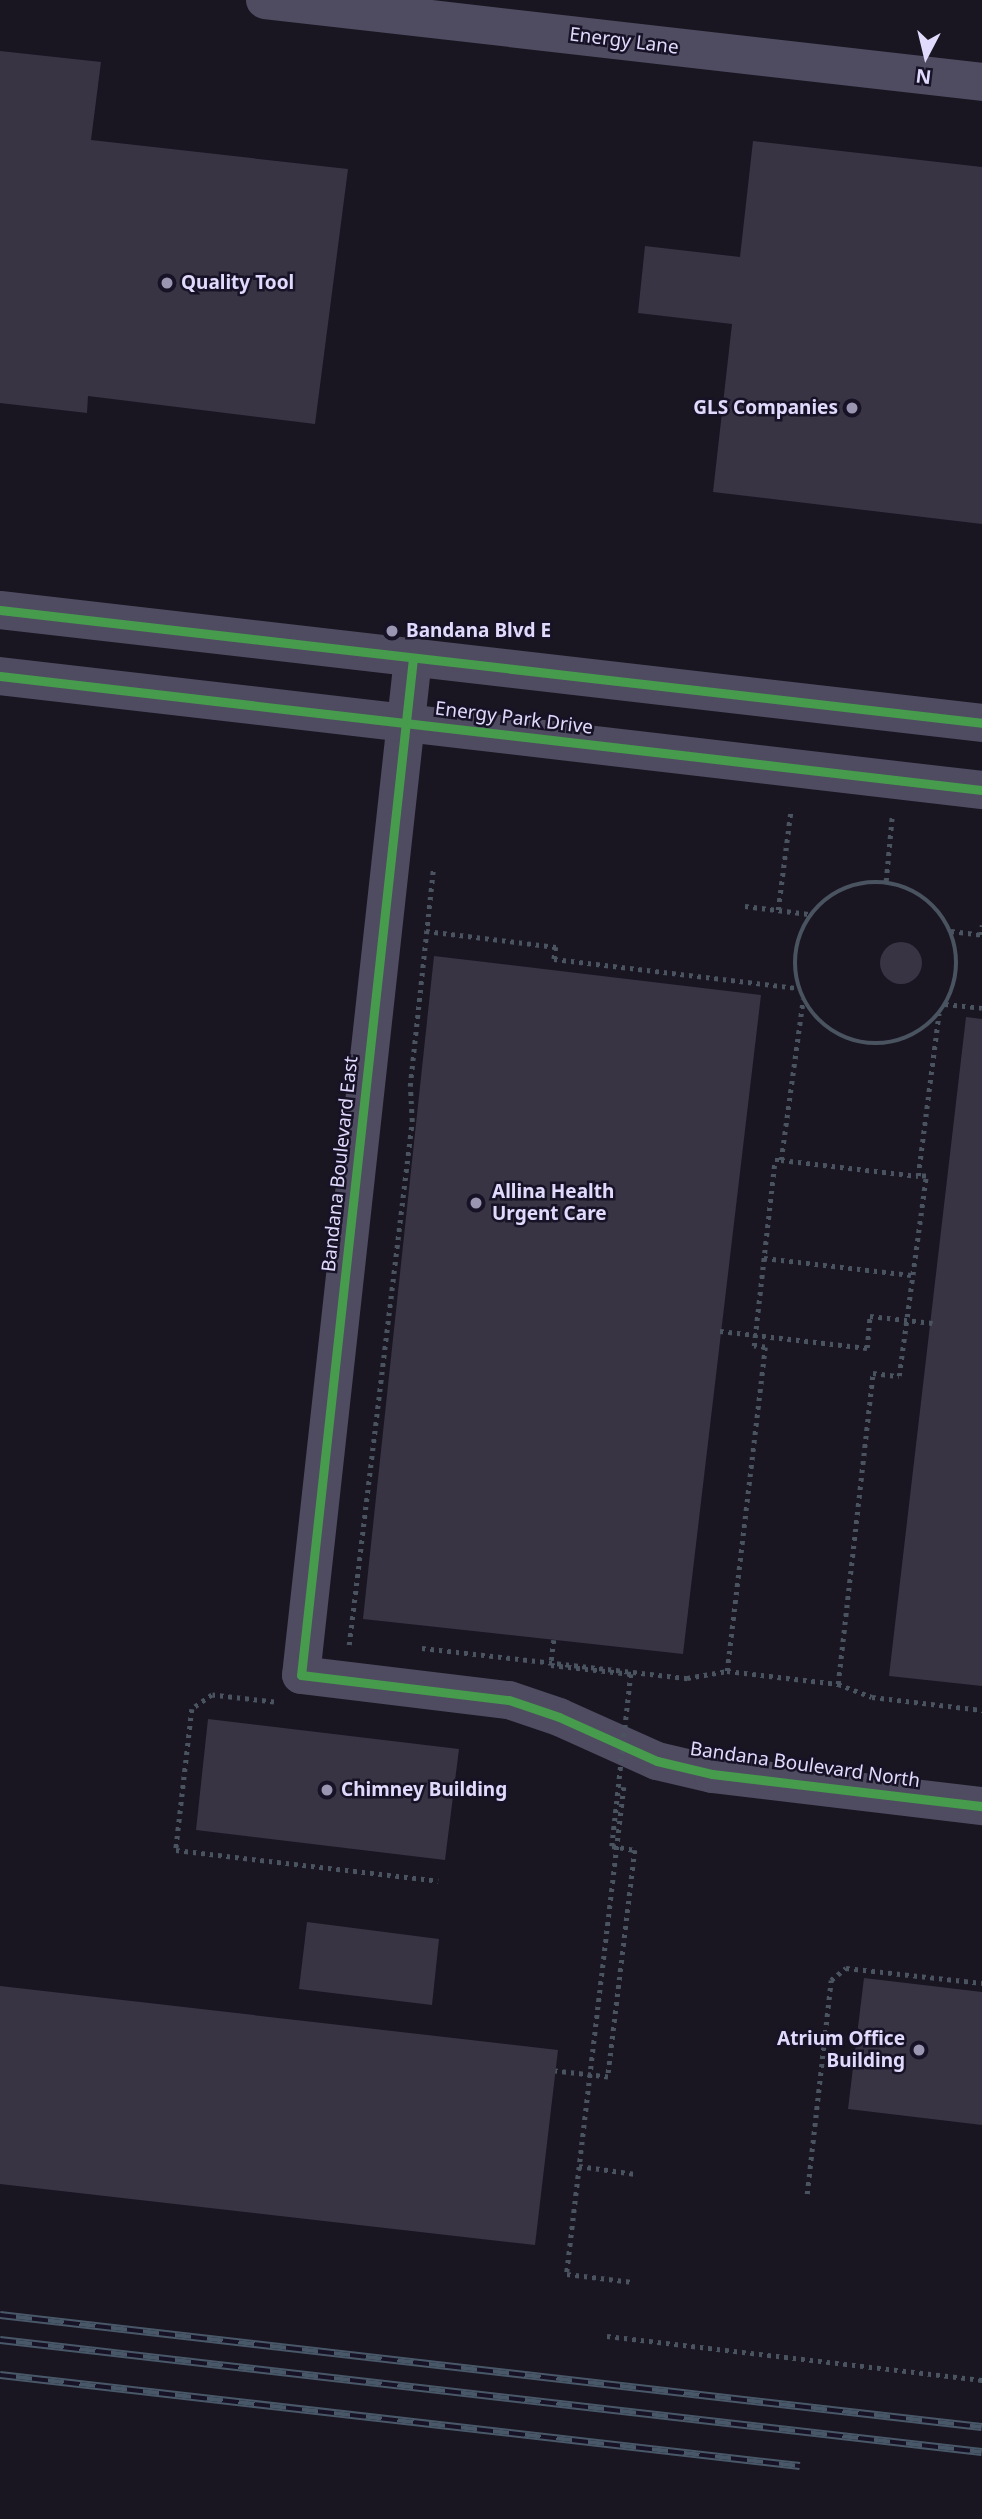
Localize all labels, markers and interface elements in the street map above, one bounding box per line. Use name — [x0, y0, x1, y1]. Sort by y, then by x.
north arrow — [891, 21, 961, 91]
street label: Energy Lane — [568, 23, 680, 59]
text: N — [914, 63, 933, 91]
place label: Quality Tool — [181, 272, 294, 294]
marker: Quality Tool — [159, 275, 175, 291]
place label: GLS Companies — [693, 397, 838, 419]
marker: GLS Companies — [844, 400, 860, 416]
place label: Bandana Blvd E — [406, 620, 551, 642]
marker: Bandana Blvd E — [384, 623, 400, 639]
street label: Energy Park Drive — [434, 697, 594, 739]
street label: Bandana Boulevard East — [317, 1055, 363, 1273]
place label: Allina Health Urgent Care — [492, 1181, 614, 1225]
marker: Allina Health Urgent Care — [466, 1193, 486, 1213]
street label: Bandana Boulevard North — [689, 1738, 921, 1792]
place label: Chimney Building — [341, 1779, 507, 1801]
marker: Chimney Building — [319, 1782, 335, 1798]
place label: Atrium Office Building — [777, 2028, 905, 2072]
marker: Atrium Office Building — [911, 2042, 927, 2058]

